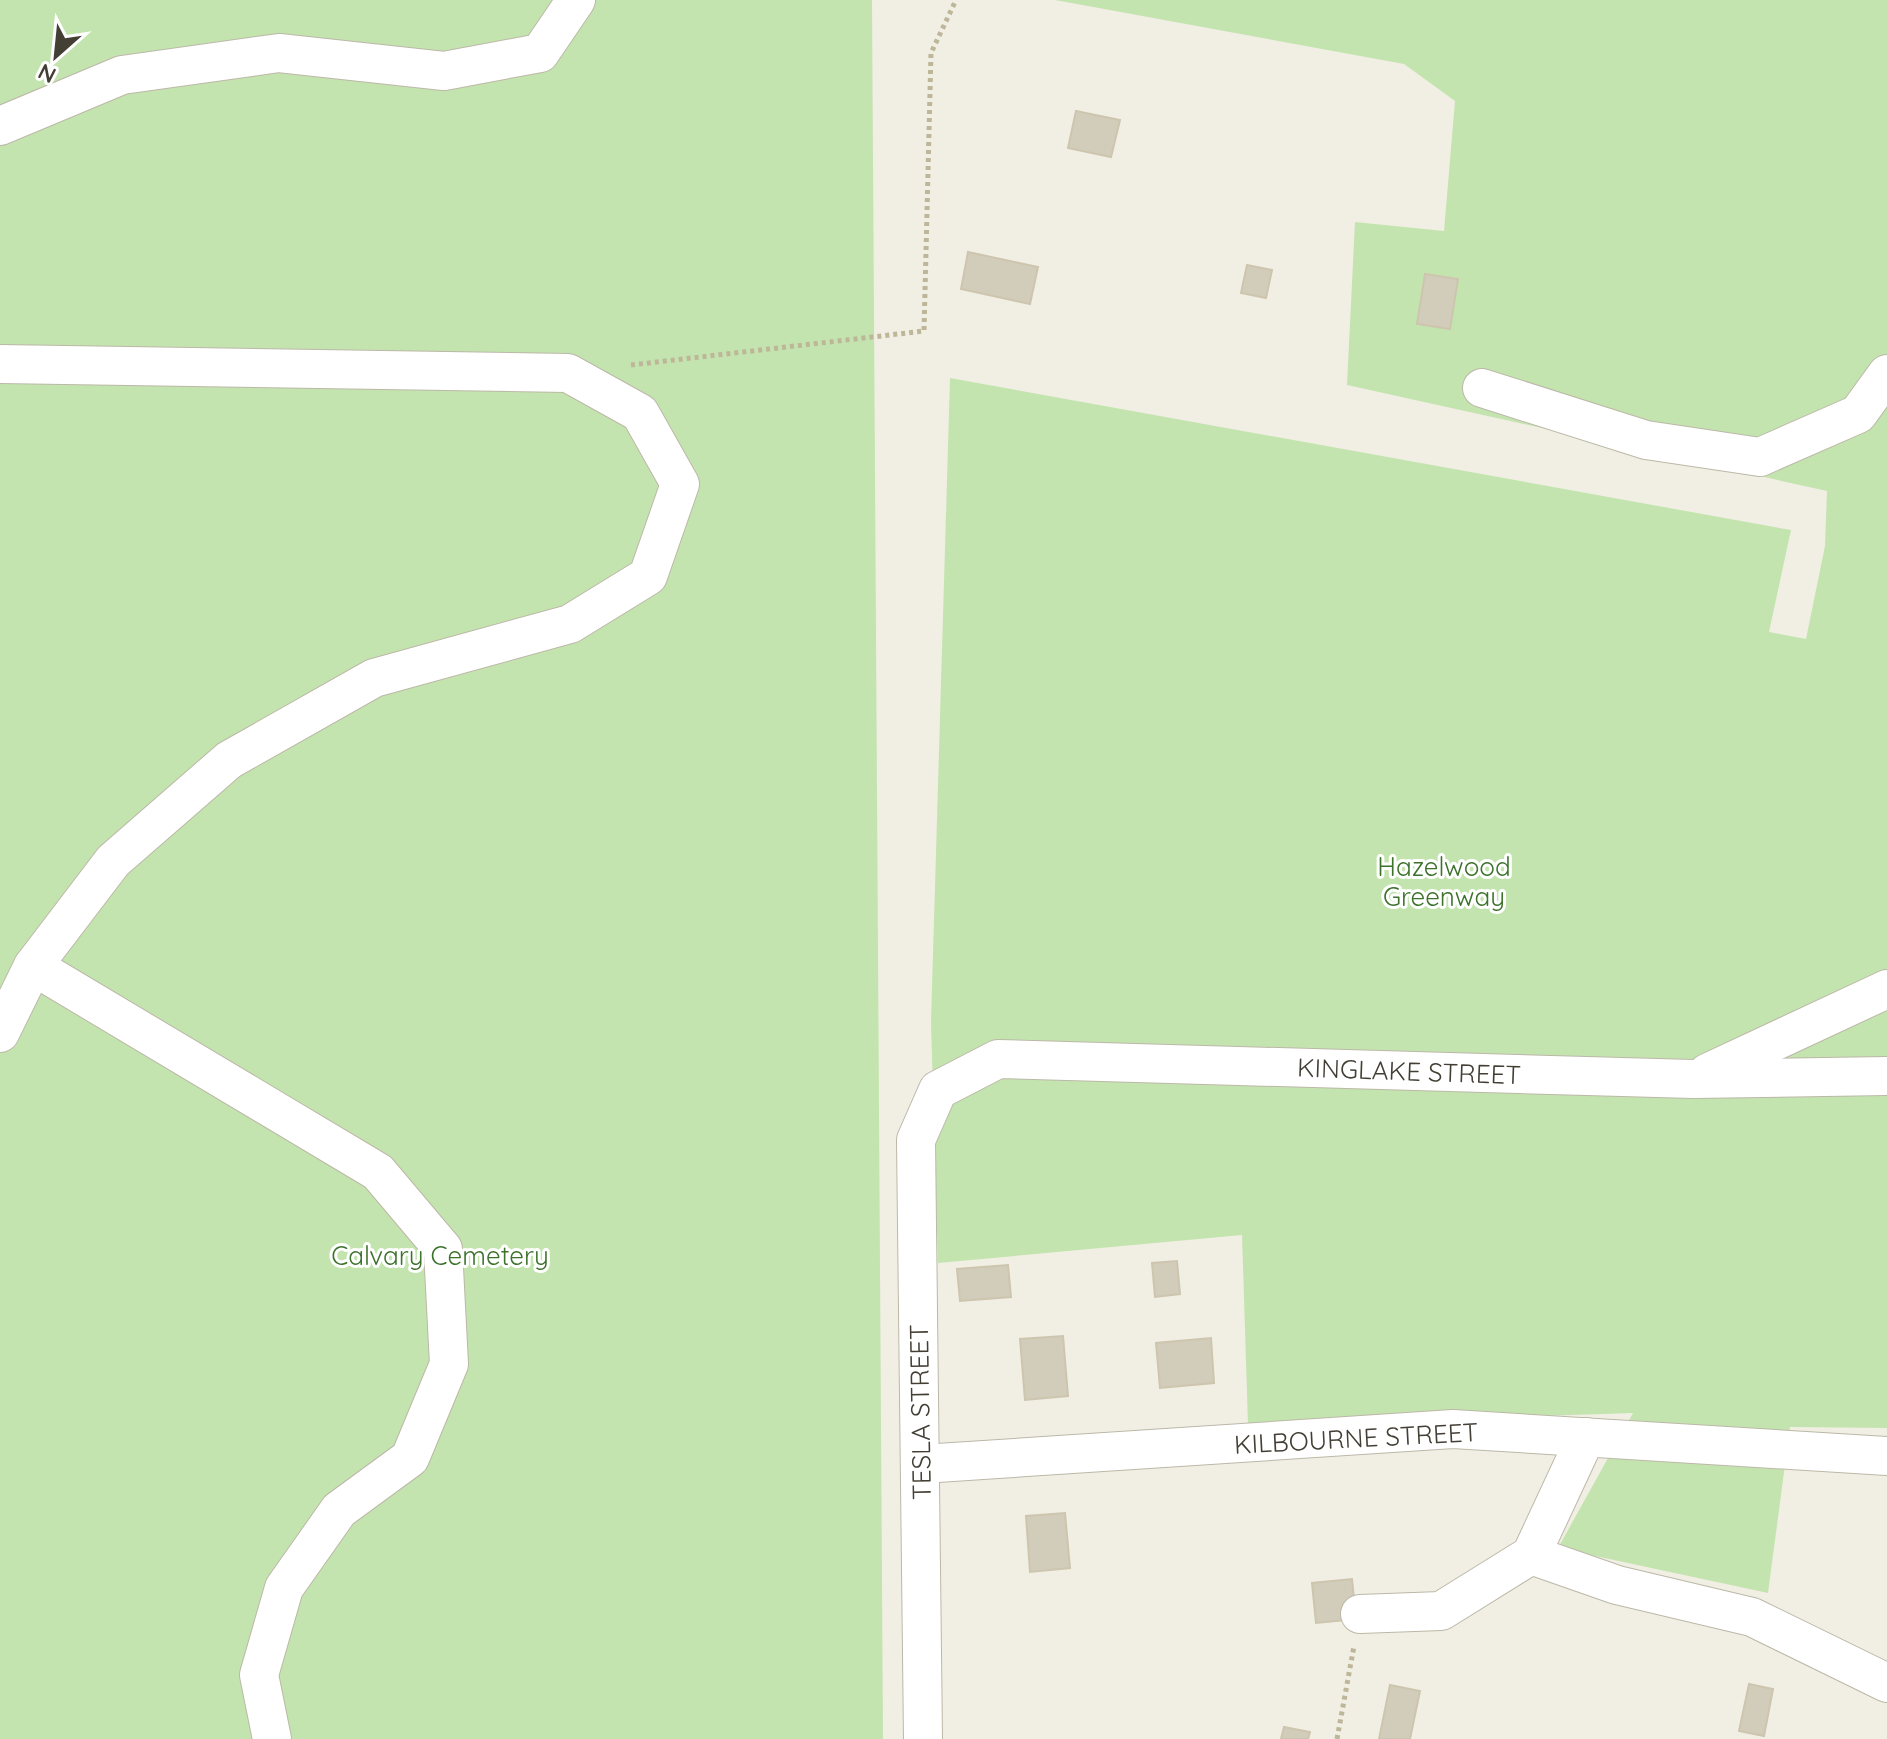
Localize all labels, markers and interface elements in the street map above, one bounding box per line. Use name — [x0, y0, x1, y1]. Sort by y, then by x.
north arrow — [16, 16, 96, 96]
text: N — [33, 58, 60, 90]
park label: Hazelwood Greenway — [1377, 850, 1511, 913]
street label: KINGLAKE STREET — [1296, 1051, 1522, 1091]
park label: Calvary Cemetery — [331, 1239, 549, 1272]
street label: TESLA STREET — [902, 1324, 938, 1500]
street label: KILBOURNE STREET — [1233, 1415, 1479, 1461]

